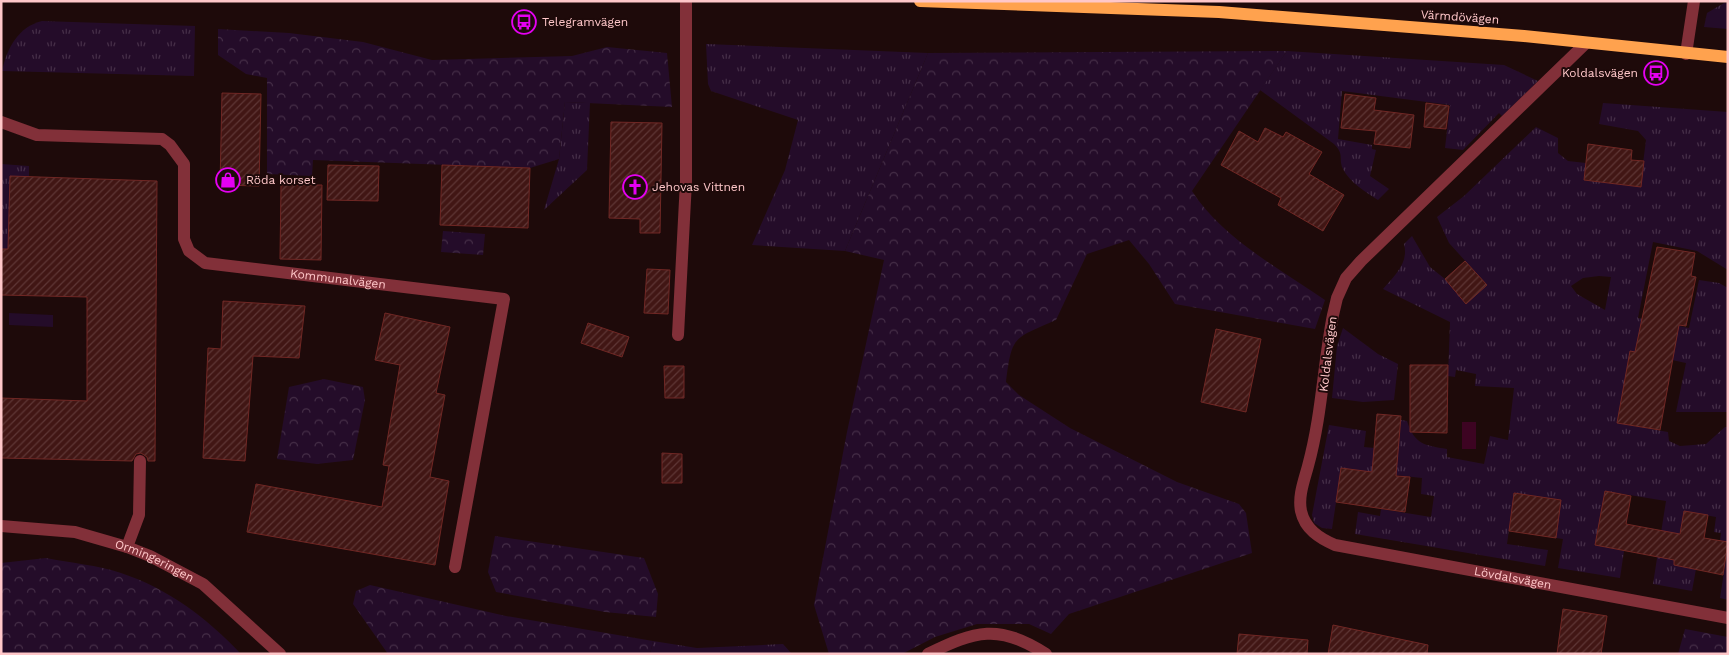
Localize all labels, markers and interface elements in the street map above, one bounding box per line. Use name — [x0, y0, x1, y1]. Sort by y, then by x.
street label: Värmdövägen — [1420, 7, 1500, 27]
bus stop icon: Telegramvägen — [511, 9, 537, 35]
place label: Telegramvägen — [542, 15, 628, 29]
bus stop icon: Koldalsvägen — [1643, 60, 1669, 86]
place label: Koldalsvägen — [1562, 66, 1638, 80]
shop icon: Röda korset — [215, 167, 241, 193]
place label: Röda korset — [246, 173, 316, 187]
church icon: Jehovas Vittnen — [622, 174, 648, 200]
place label: Jehovas Vittnen — [652, 180, 745, 194]
street label: Kommunalvägen — [290, 266, 387, 292]
street label: Koldalsvägen — [1316, 315, 1340, 393]
street label: Ormingeringen — [113, 537, 196, 585]
street label: Lövdalsvägen — [1473, 564, 1553, 592]

